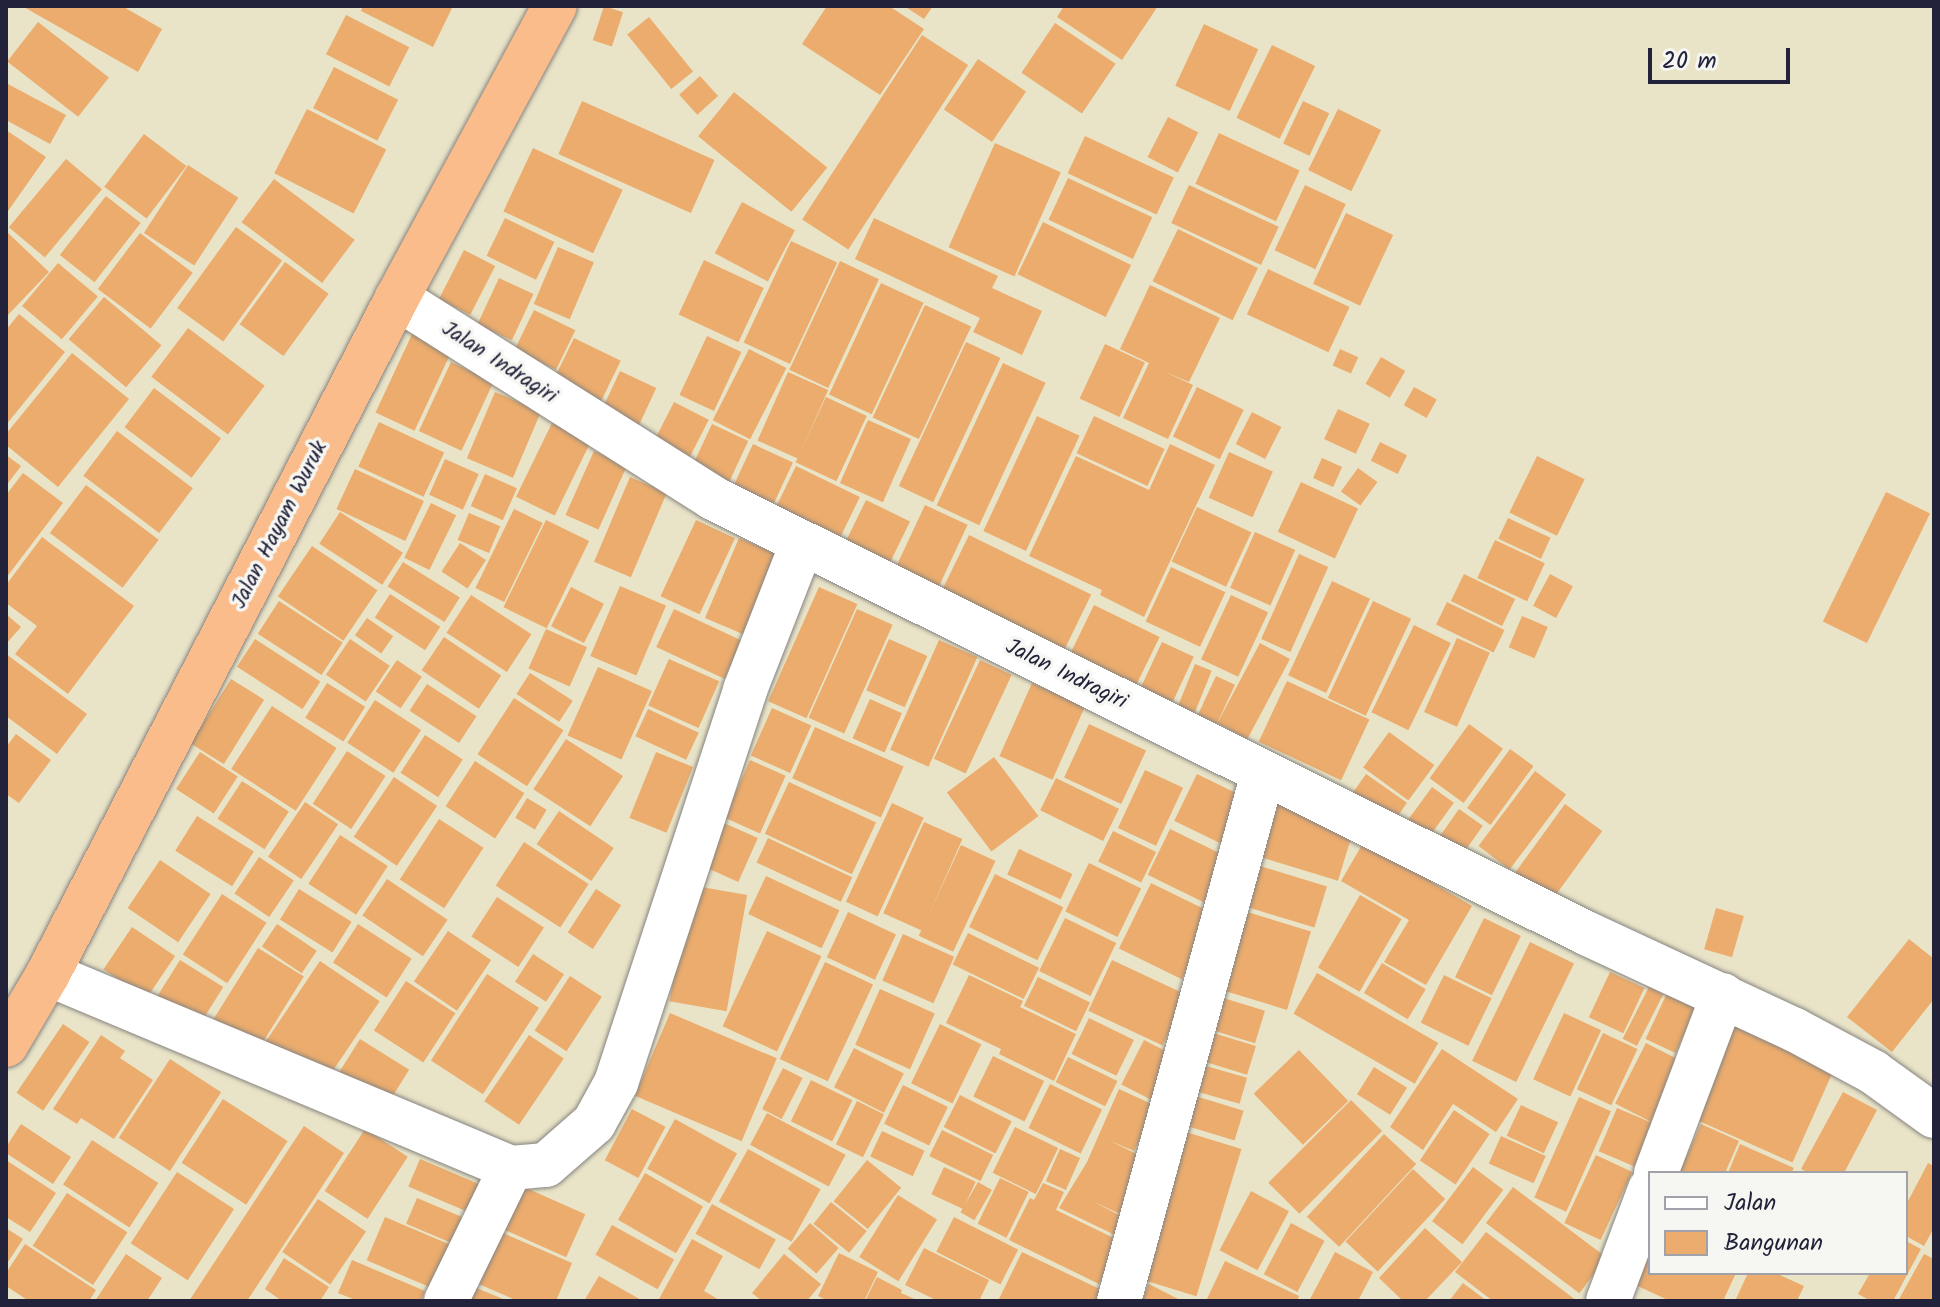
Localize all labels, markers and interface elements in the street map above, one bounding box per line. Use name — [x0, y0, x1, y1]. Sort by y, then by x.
scale bar — [1652, 32, 1794, 82]
text: 20 m — [1662, 42, 1717, 81]
street label: Jalan Indragiri — [436, 316, 562, 410]
street label: Jalan Hayam Wuruk — [226, 437, 334, 613]
street label: Jalan Indragiri — [1001, 634, 1131, 716]
legend — [1648, 1171, 1908, 1275]
text: Jalan — [1724, 1184, 1776, 1223]
text: Bangunan — [1724, 1224, 1823, 1263]

